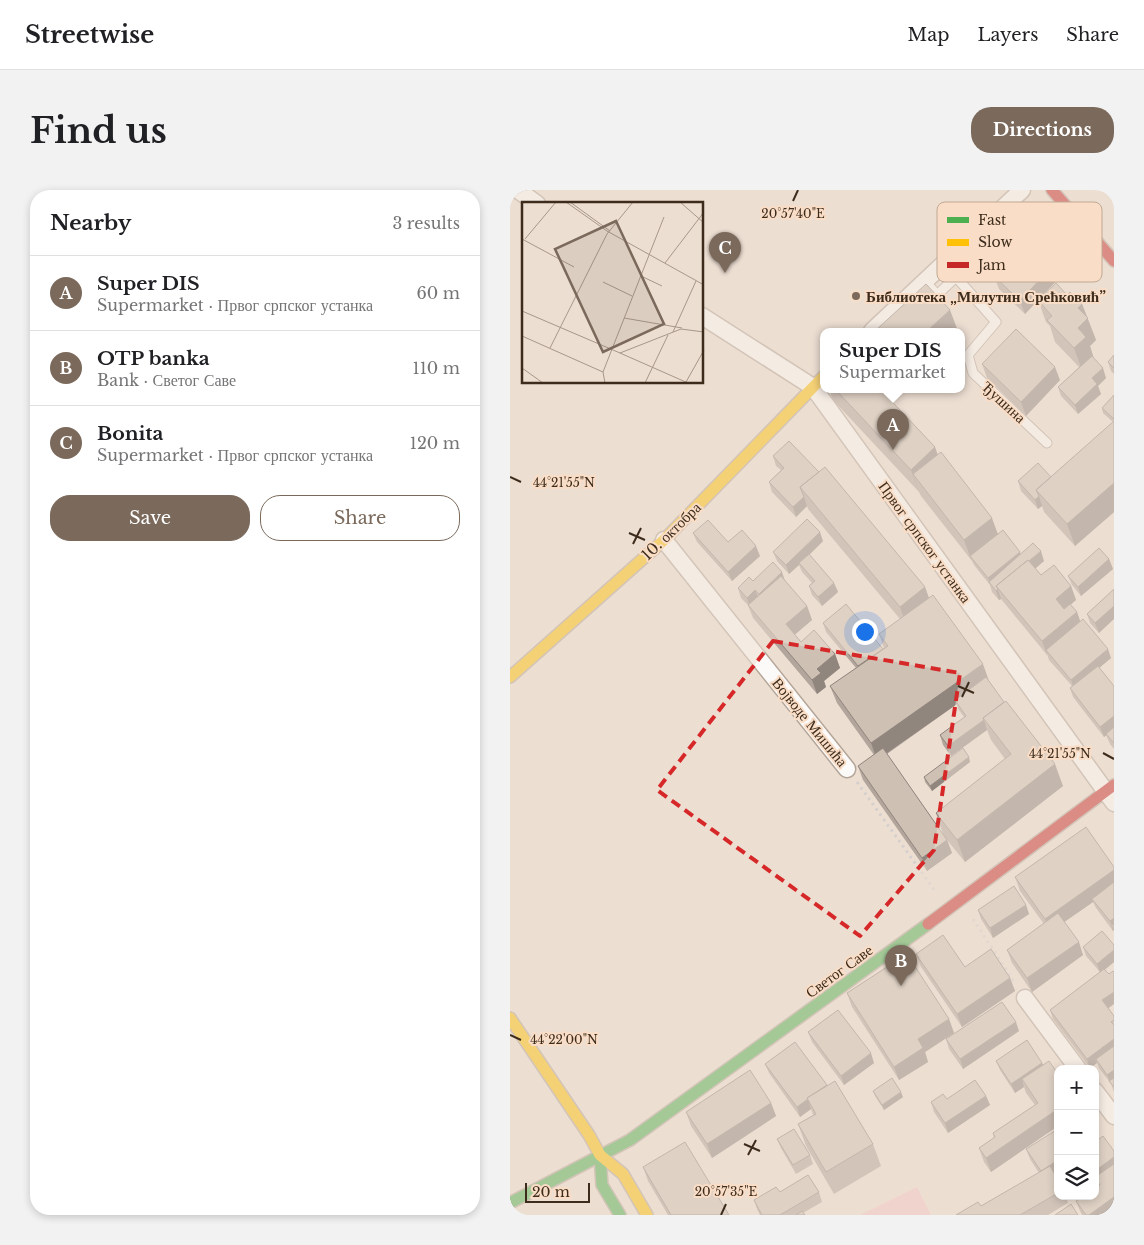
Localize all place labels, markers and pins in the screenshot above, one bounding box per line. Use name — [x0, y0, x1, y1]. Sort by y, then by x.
pin: C — [709, 232, 741, 273]
place label: Библиотека „Милутин Срећковић” — [866, 287, 1106, 306]
marker: Библиотека „Милутин Срећковић” — [850, 290, 862, 302]
pin: A — [877, 409, 909, 450]
pin: B — [885, 945, 917, 986]

